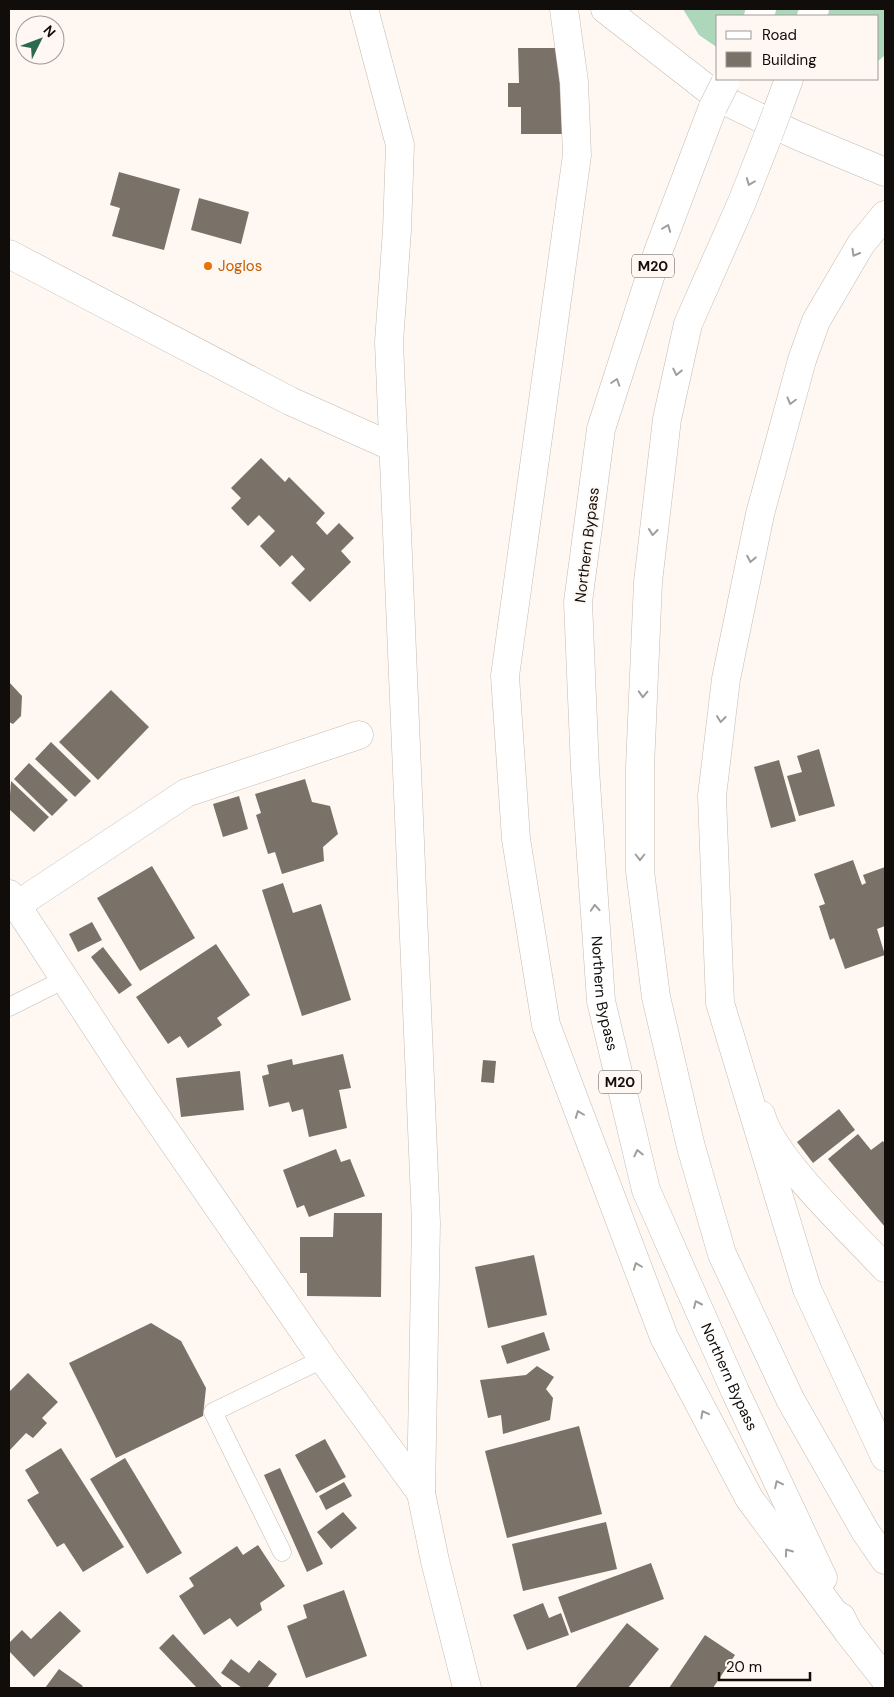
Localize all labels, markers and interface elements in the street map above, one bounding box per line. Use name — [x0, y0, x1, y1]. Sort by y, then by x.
north arrow — [15, 15, 65, 65]
legend — [716, 15, 879, 80]
text: N — [40, 21, 60, 41]
text: Road — [762, 25, 797, 45]
text: Building — [762, 50, 817, 70]
one-way arrow — [746, 177, 756, 186]
one-way arrow — [661, 224, 671, 232]
one-way arrow — [852, 248, 862, 257]
road number: M20 — [632, 255, 674, 278]
place label: Joglos — [218, 256, 262, 276]
marker: Joglos — [202, 260, 214, 272]
one-way arrow — [673, 367, 683, 376]
one-way arrow — [611, 378, 621, 387]
one-way arrow — [786, 397, 796, 405]
street label: Northern Bypass — [570, 486, 604, 604]
one-way arrow — [648, 529, 659, 537]
one-way arrow — [746, 555, 757, 563]
one-way arrow — [638, 691, 648, 699]
one-way arrow — [716, 715, 727, 723]
one-way arrow — [635, 854, 645, 861]
one-way arrow — [589, 904, 600, 912]
street label: Northern Bypass — [587, 935, 622, 1053]
road number: M20 — [599, 1070, 641, 1094]
one-way arrow — [575, 1110, 585, 1119]
one-way arrow — [633, 1150, 643, 1158]
one-way arrow — [633, 1262, 643, 1271]
one-way arrow — [692, 1300, 703, 1309]
street label: Northern Bypass — [696, 1320, 762, 1434]
one-way arrow — [700, 1410, 710, 1419]
one-way arrow — [774, 1480, 785, 1489]
one-way arrow — [786, 1549, 794, 1558]
scale bar — [719, 1650, 810, 1682]
text: 20 m — [726, 1657, 762, 1677]

